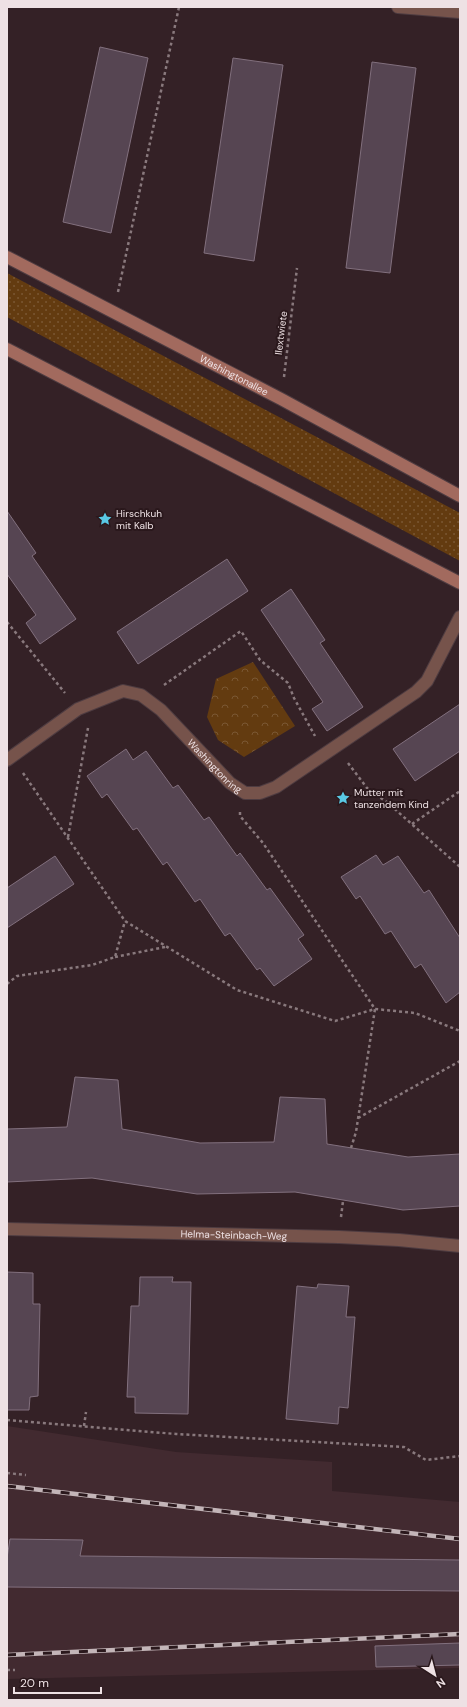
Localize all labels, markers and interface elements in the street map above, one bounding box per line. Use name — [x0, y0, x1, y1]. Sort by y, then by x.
street label: Ilextwiete — [272, 310, 290, 356]
street label: Washingtonallee — [198, 352, 271, 398]
place label: Hirschkuh mit Kalb — [116, 507, 162, 532]
place icon: Hirschkuh mit Kalb — [97, 511, 113, 527]
street label: Washingtonring — [185, 736, 245, 796]
place label: Mutter mit tanzendem Kind — [354, 786, 429, 811]
place icon: Mutter mit tanzendem Kind — [335, 790, 351, 806]
street label: Helma-Steinbach-Weg — [180, 1227, 288, 1242]
north arrow — [415, 1655, 455, 1695]
scale bar — [14, 1669, 101, 1695]
text: 20 m — [20, 1675, 49, 1691]
text: N — [434, 1675, 448, 1691]

